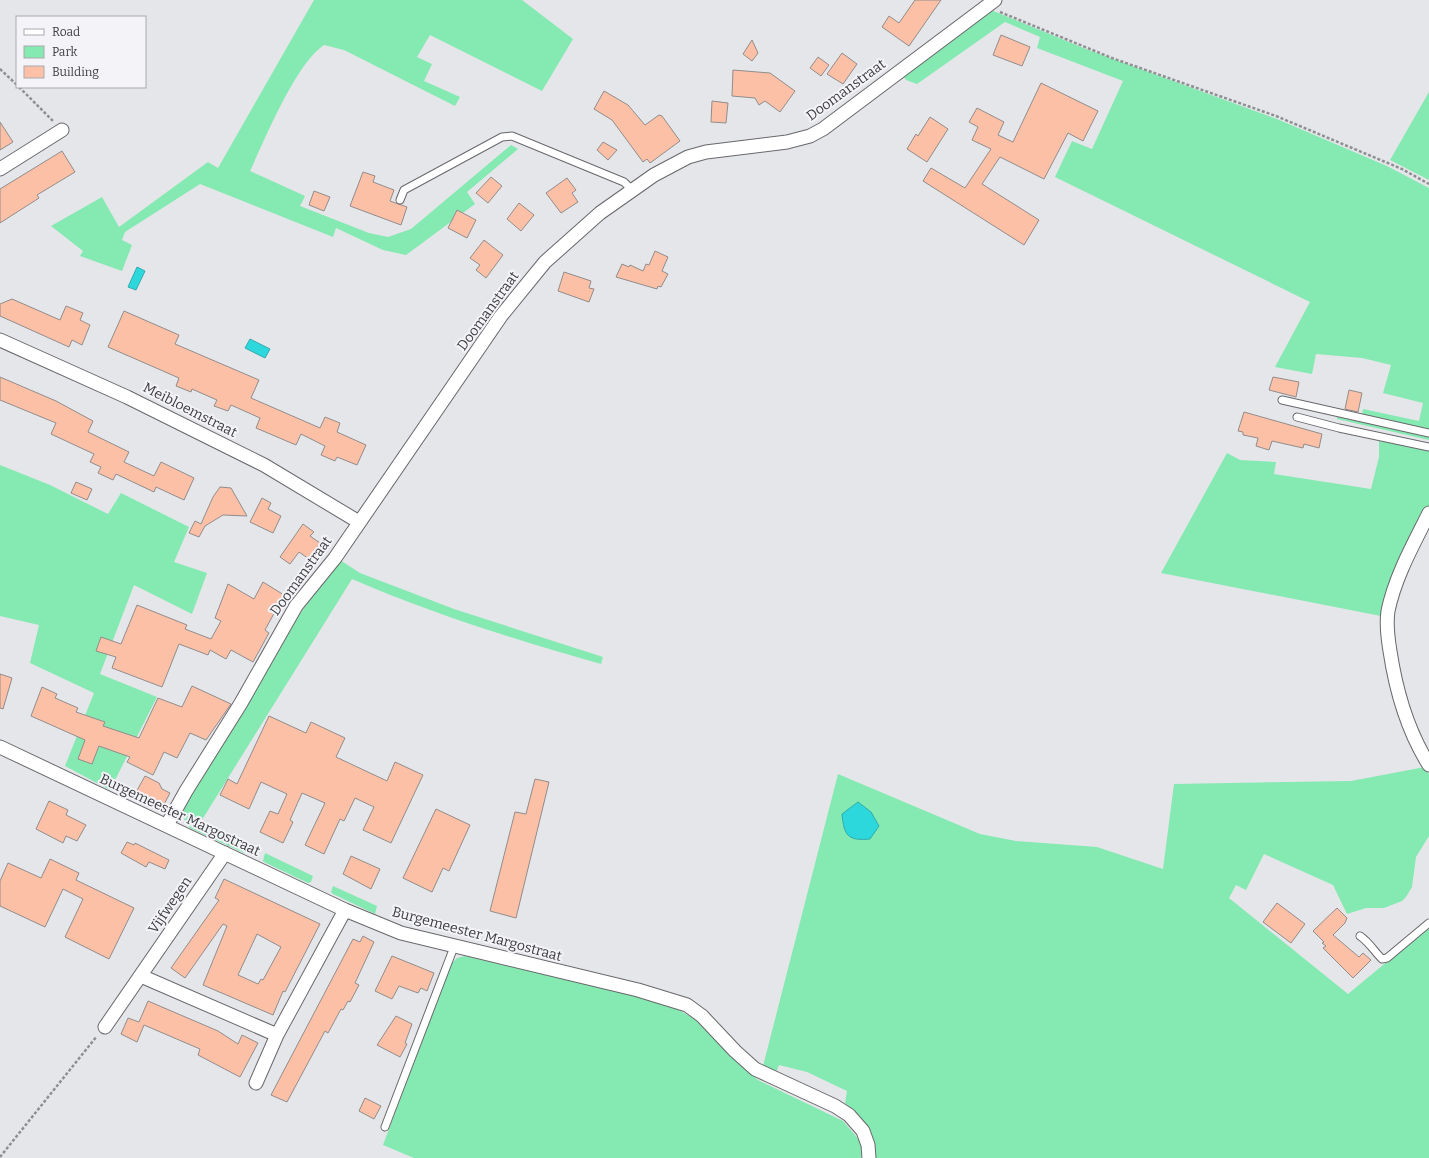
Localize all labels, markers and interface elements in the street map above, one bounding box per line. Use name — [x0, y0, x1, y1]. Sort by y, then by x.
legend — [16, 16, 146, 88]
text: Road — [52, 25, 80, 39]
text: Park — [52, 45, 78, 59]
street label: Doomanstraat — [803, 56, 889, 124]
text: Building — [52, 65, 99, 79]
street label: Doomanstraat — [454, 268, 522, 354]
street label: Meibloemstraat — [140, 379, 240, 441]
street label: Doomanstraat — [267, 533, 335, 619]
street label: Burgemeester Margostraat — [97, 770, 263, 860]
street label: Vijfwegen — [145, 873, 195, 937]
street label: Burgemeester Margostraat — [390, 903, 564, 965]

